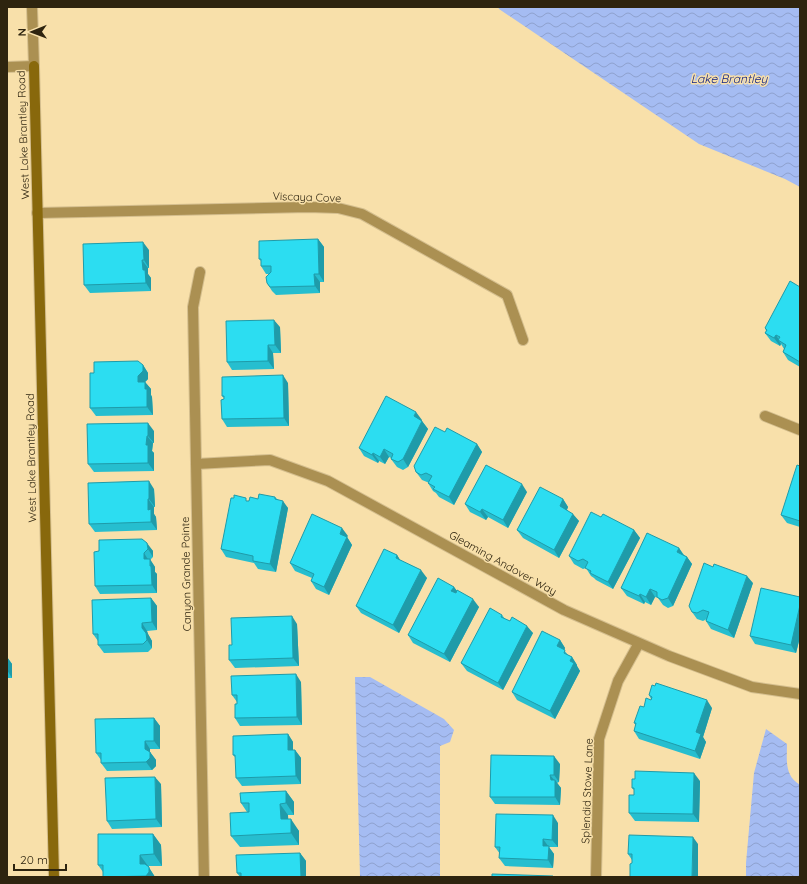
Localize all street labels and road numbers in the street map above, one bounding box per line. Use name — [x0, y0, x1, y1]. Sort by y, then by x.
street label: West Lake Brantley Road — [14, 70, 32, 200]
street label: Viscaya Cove — [272, 189, 342, 205]
street label: West Lake Brantley Road — [23, 393, 39, 523]
street label: Canyon Grande Pointe — [178, 517, 194, 631]
street label: Gleaming Andover Way — [447, 528, 559, 598]
street label: Splendid Stowe Lane — [578, 738, 596, 844]

